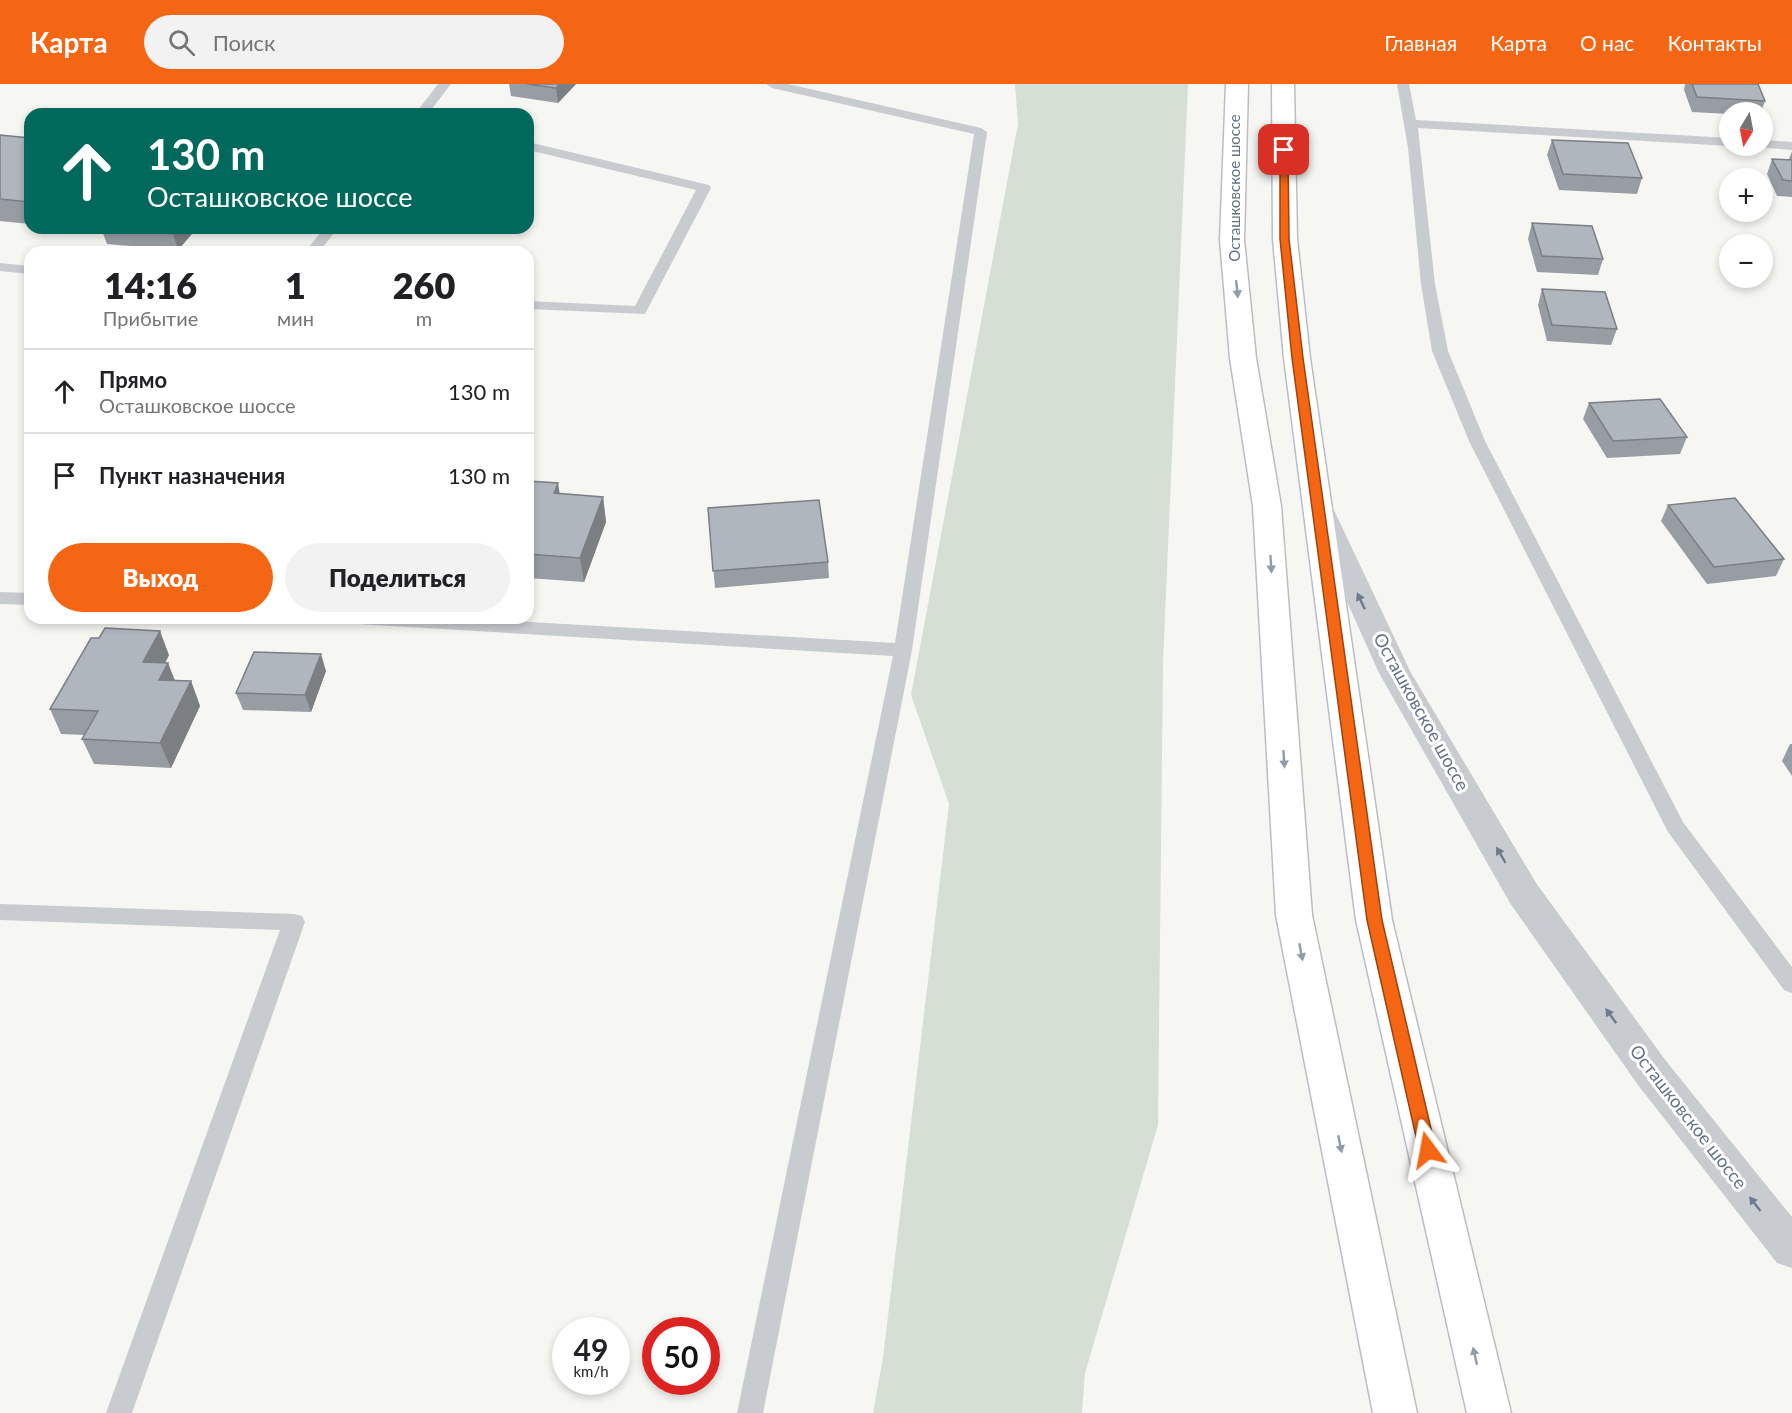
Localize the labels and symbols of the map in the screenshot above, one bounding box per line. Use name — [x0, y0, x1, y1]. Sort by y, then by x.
north arrow — [1719, 102, 1773, 156]
street label: Осташковское шоссе — [1225, 114, 1243, 262]
pin — [1258, 124, 1309, 175]
one-way arrow — [1232, 280, 1242, 299]
one-way arrow — [1266, 554, 1275, 573]
one-way arrow — [1357, 592, 1366, 609]
street label: Осташковское шоссе — [1369, 629, 1474, 794]
one-way arrow — [1279, 749, 1288, 768]
one-way arrow — [1496, 846, 1506, 863]
one-way arrow — [1297, 943, 1307, 962]
one-way arrow — [1605, 1008, 1617, 1024]
street label: Осташковское шоссе — [1626, 1040, 1752, 1193]
position arrow — [1396, 1118, 1460, 1182]
one-way arrow — [1336, 1134, 1345, 1153]
one-way arrow — [1749, 1196, 1762, 1212]
speed limit sign: 50 — [642, 1317, 720, 1395]
one-way arrow — [1470, 1347, 1480, 1365]

